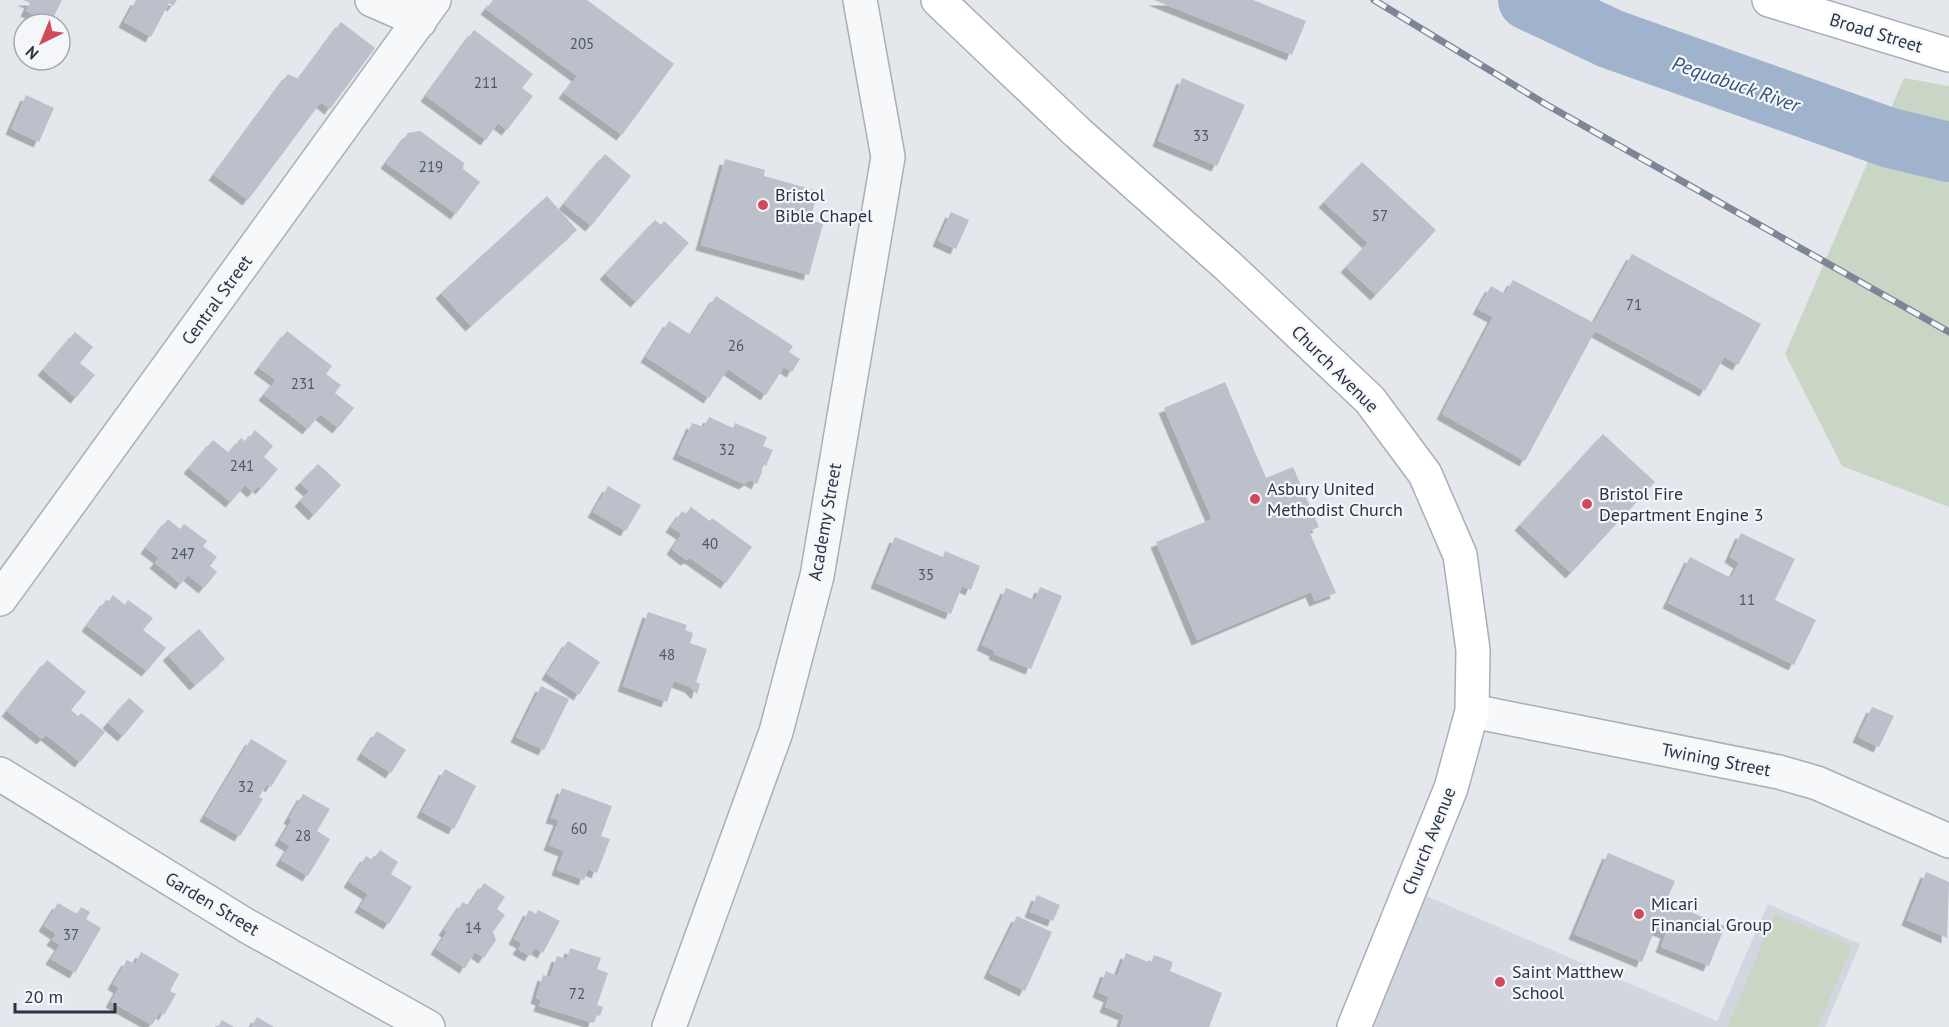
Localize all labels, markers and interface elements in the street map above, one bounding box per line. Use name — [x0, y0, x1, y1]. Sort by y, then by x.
street label: Broad Street — [1827, 8, 1925, 58]
north arrow — [12, 12, 72, 72]
house number: 205 — [570, 34, 594, 53]
text: N — [21, 42, 42, 64]
water label: Pequabuck River — [1669, 50, 1805, 118]
house number: 211 — [474, 73, 498, 92]
house number: 33 — [1193, 126, 1209, 145]
house number: 219 — [419, 157, 443, 176]
place label: Bristol Bible Chapel — [775, 183, 873, 227]
marker: Bristol Bible Chapel — [756, 198, 770, 212]
house number: 57 — [1372, 206, 1388, 225]
street label: Central Street — [176, 250, 257, 349]
house number: 71 — [1626, 295, 1642, 314]
street label: Church Avenue — [1287, 320, 1384, 417]
house number: 26 — [728, 336, 744, 355]
house number: 231 — [291, 374, 315, 393]
house number: 32 — [719, 440, 735, 459]
house number: 241 — [230, 456, 254, 475]
street label: Academy Street — [803, 461, 846, 583]
place label: Asbury United Methodist Church — [1267, 477, 1403, 521]
place label: Bristol Fire Department Engine 3 — [1599, 482, 1763, 526]
marker: Asbury United Methodist Church — [1248, 492, 1262, 506]
marker: Bristol Fire Department Engine 3 — [1580, 497, 1594, 511]
house number: 40 — [702, 534, 718, 553]
house number: 247 — [171, 544, 195, 563]
house number: 35 — [918, 565, 934, 584]
house number: 11 — [1739, 590, 1755, 609]
house number: 48 — [659, 645, 675, 664]
street label: Twining Street — [1660, 738, 1773, 781]
house number: 32 — [238, 777, 254, 796]
street label: Church Avenue — [1396, 783, 1461, 898]
house number: 60 — [571, 819, 587, 838]
house number: 28 — [295, 826, 311, 845]
street label: Garden Street — [161, 867, 263, 941]
place label: Micari Financial Group — [1651, 892, 1772, 936]
marker: Micari Financial Group — [1632, 907, 1646, 921]
house number: 14 — [465, 918, 481, 937]
house number: 37 — [63, 925, 79, 944]
place label: Saint Matthew School — [1512, 960, 1624, 1004]
marker: Saint Matthew School — [1493, 975, 1507, 989]
scale bar — [15, 976, 116, 1014]
house number: 72 — [569, 984, 585, 1003]
text: 20 m — [24, 985, 63, 1008]

